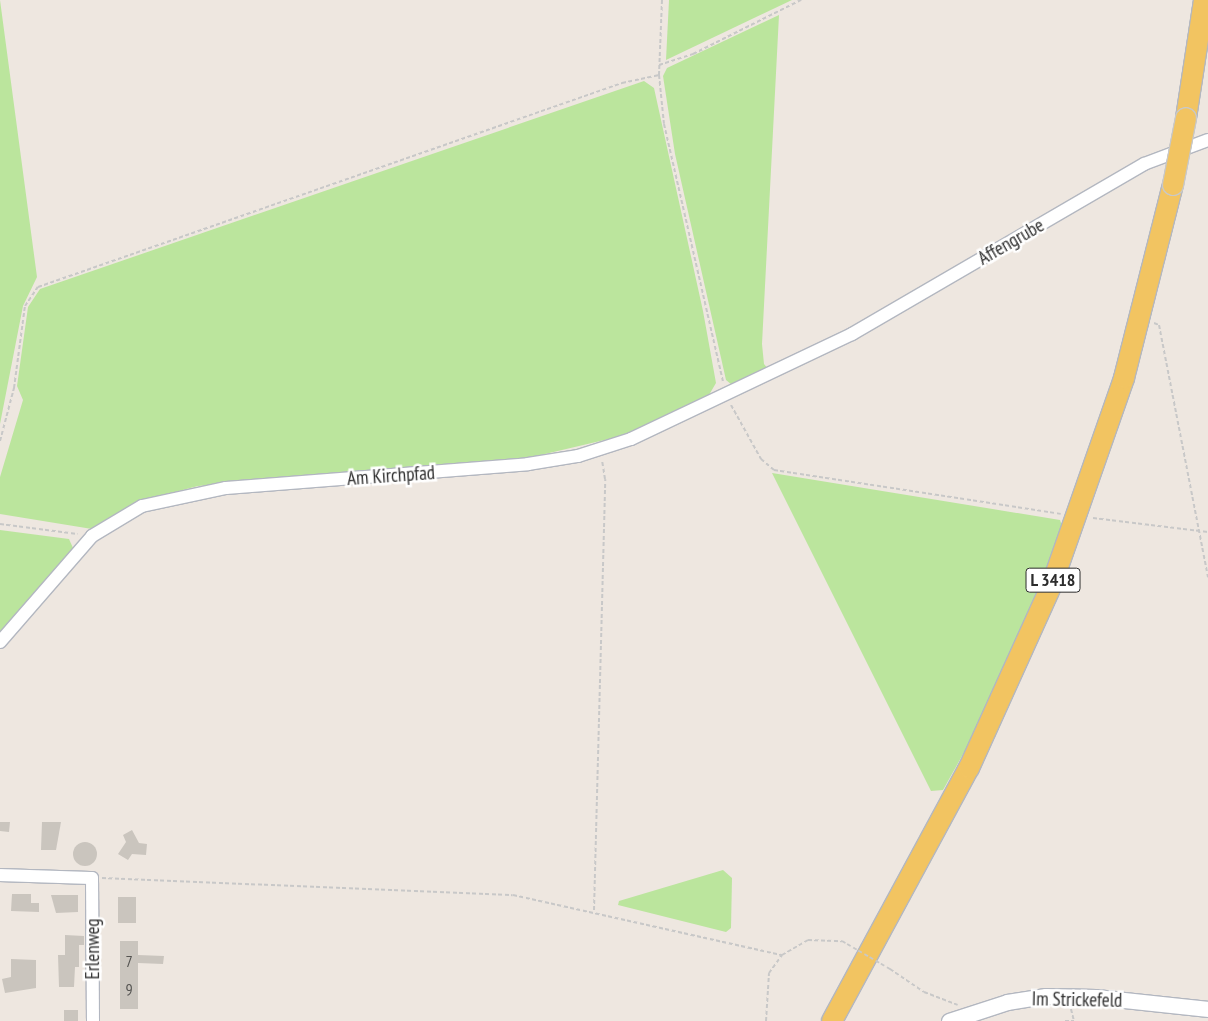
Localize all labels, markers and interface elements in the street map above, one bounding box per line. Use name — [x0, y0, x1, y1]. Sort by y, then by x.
street label: Affengrube — [974, 214, 1048, 270]
street label: Am Kirchpfad — [346, 462, 436, 490]
road number: L 3418 — [1024, 564, 1082, 596]
street label: Erlenweg — [82, 919, 104, 979]
house number: 7 — [125, 951, 133, 971]
house number: 9 — [125, 979, 133, 999]
street label: Im Strickefeld — [1032, 988, 1122, 1012]

